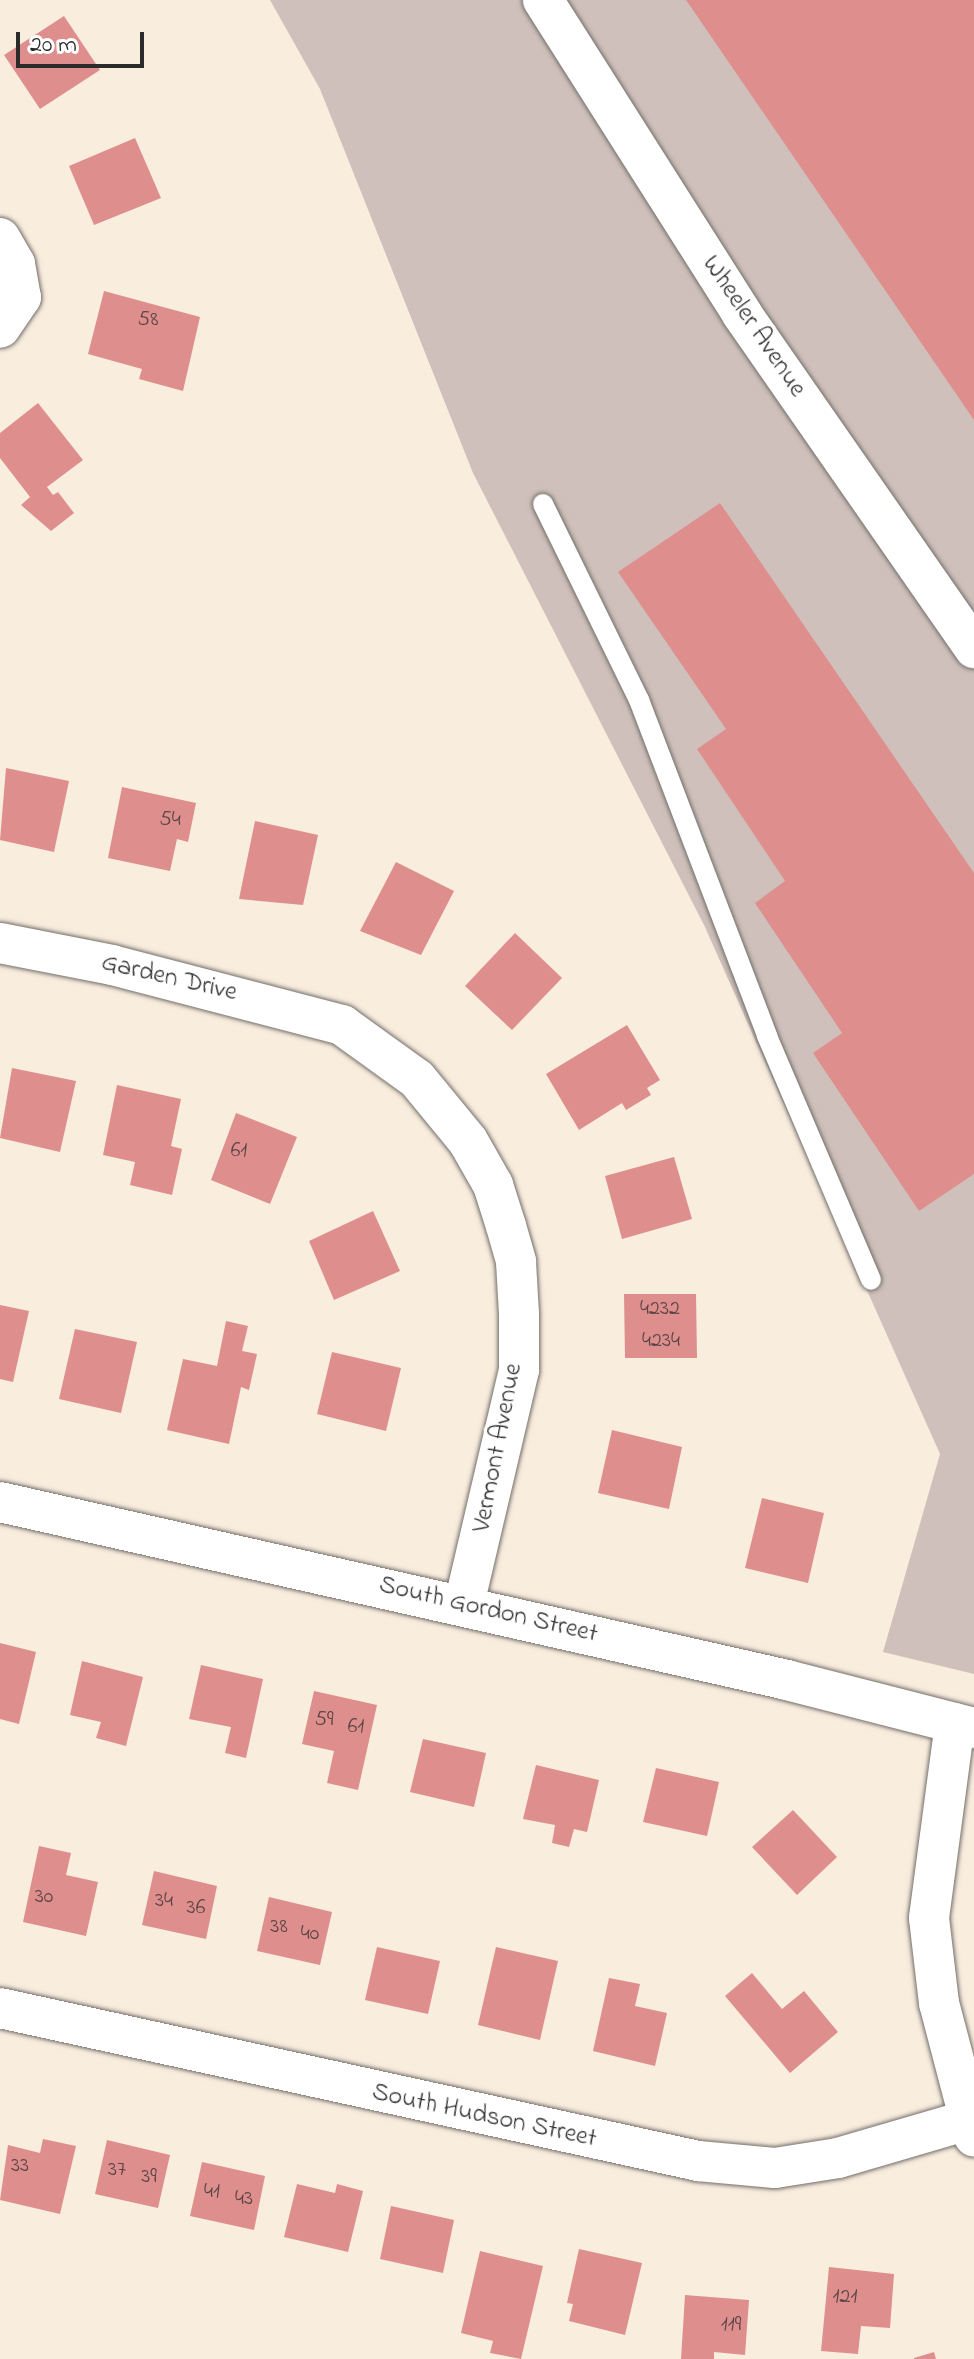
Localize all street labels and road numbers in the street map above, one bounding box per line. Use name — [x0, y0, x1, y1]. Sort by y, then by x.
street label: Wheeler Avenue — [694, 250, 812, 404]
street label: Garden Drive — [98, 948, 240, 1010]
street label: Vermont Avenue — [467, 1361, 531, 1535]
street label: South Gordon Street — [376, 1571, 600, 1651]
street label: South Hudson Street — [369, 2078, 599, 2156]

